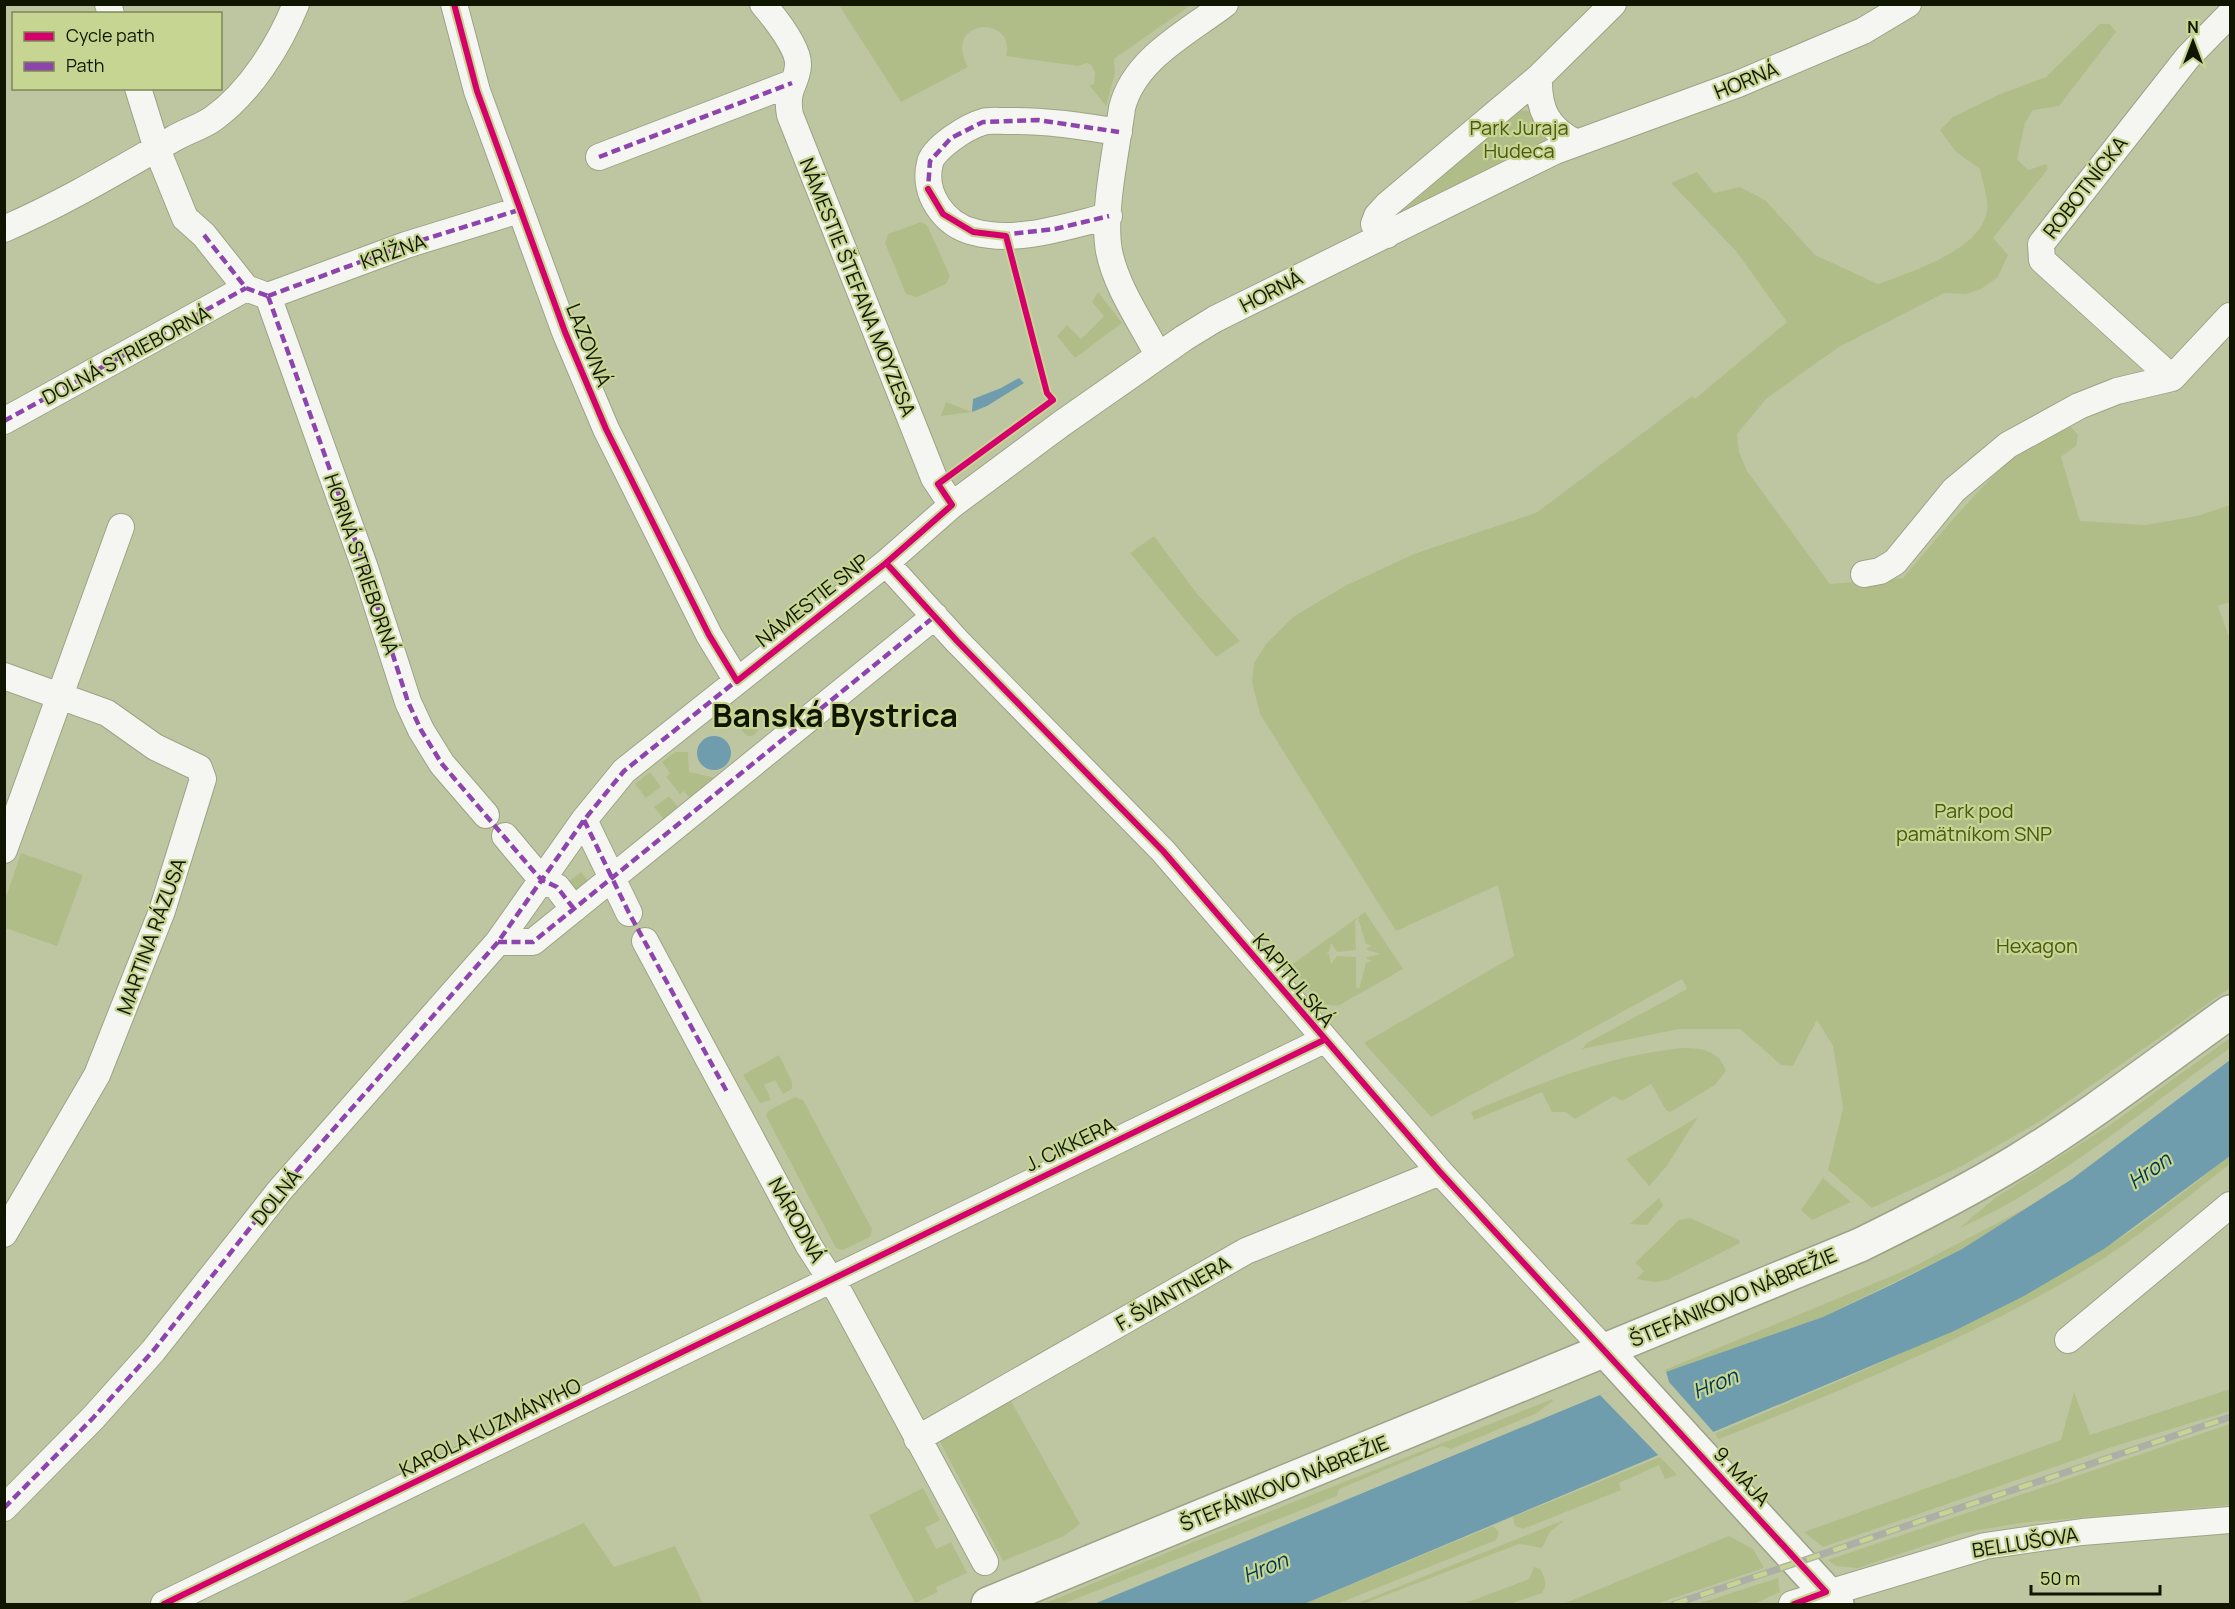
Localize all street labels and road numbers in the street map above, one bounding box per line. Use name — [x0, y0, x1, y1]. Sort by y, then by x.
street label: HORNÁ — [1710, 55, 1782, 105]
street label: ROBOTNÍCKA — [2037, 130, 2134, 244]
street label: NÁMESTIE ŠTEFANA MOYZESA — [794, 154, 922, 421]
street label: KRÍŽNA — [357, 227, 430, 275]
street label: HORNÁ — [1235, 264, 1307, 318]
street label: DOLNÁ STRIEBORNÁ — [37, 299, 215, 411]
street label: LAZOVNÁ — [560, 299, 618, 391]
street label: HORNÁ STRIEBORNÁ — [318, 470, 406, 658]
street label: NÁMESTIE SNP — [750, 547, 874, 653]
street label: MARTINA RÁZUSA — [110, 854, 192, 1018]
street label: KAPITULSKÁ — [1247, 928, 1341, 1033]
street label: J. CIKKERA — [1021, 1111, 1120, 1177]
street label: DOLNÁ — [245, 1163, 307, 1231]
street label: NÁRODNÁ — [763, 1173, 832, 1268]
street label: ŠTEFÁNIKOVO NÁBREŽIE — [1625, 1241, 1841, 1353]
street label: F. ŠVANTNERA — [1111, 1249, 1236, 1337]
street label: KAROLA KUZMÁNYHO — [395, 1371, 585, 1483]
street label: ŠTEFÁNIKOVO NÁBREŽIE — [1176, 1429, 1392, 1537]
street label: 9. MÁJA — [1708, 1440, 1777, 1512]
street label: BELLUŠOVA — [1970, 1520, 2080, 1564]

